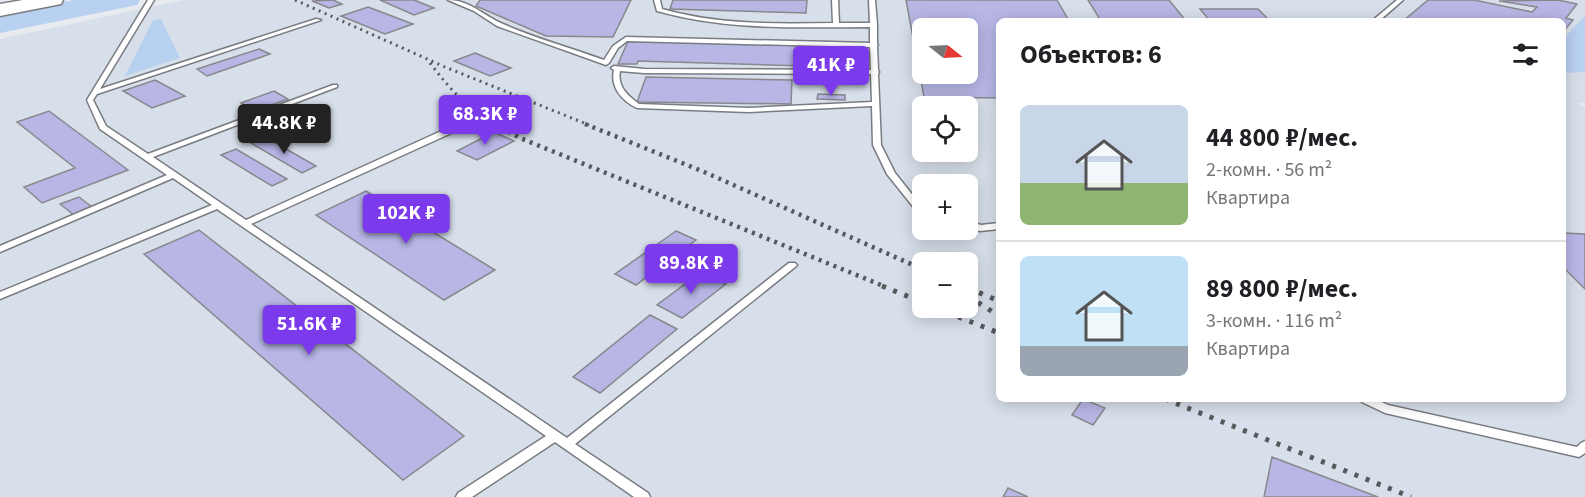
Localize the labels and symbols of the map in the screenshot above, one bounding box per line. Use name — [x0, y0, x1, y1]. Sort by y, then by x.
north arrow — [912, 18, 978, 84]
pin: 41K ₽ — [789, 46, 873, 97]
pin: 68.3K ₽ — [430, 95, 540, 146]
pin: 44.8K ₽ — [229, 104, 339, 155]
pin: 102K ₽ — [357, 194, 455, 245]
pin: 89.8K ₽ — [636, 244, 746, 295]
pin: 51.6K ₽ — [254, 305, 364, 356]

